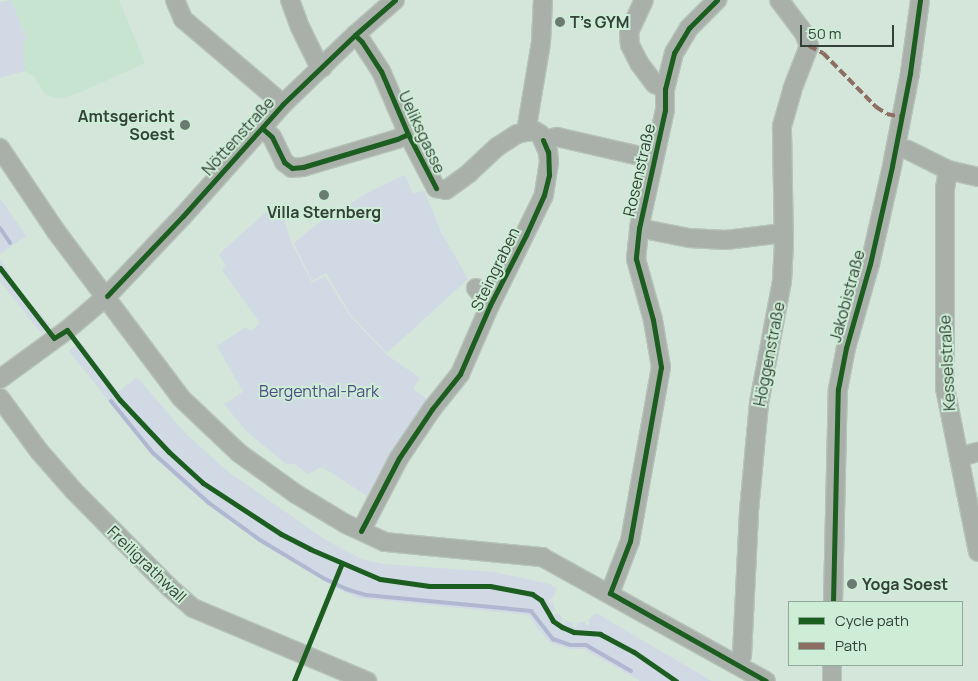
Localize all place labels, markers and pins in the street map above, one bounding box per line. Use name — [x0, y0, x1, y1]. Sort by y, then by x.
place label: T's GYM — [570, 12, 629, 32]
marker: T's GYM — [554, 16, 566, 28]
place label: Amtsgericht Soest — [78, 106, 175, 144]
marker: Amtsgericht Soest — [179, 119, 191, 131]
marker: Villa Sternberg — [318, 189, 330, 201]
place label: Villa Sternberg — [267, 202, 381, 222]
place label: Yoga Soest — [862, 574, 948, 594]
marker: Yoga Soest — [846, 578, 858, 590]

